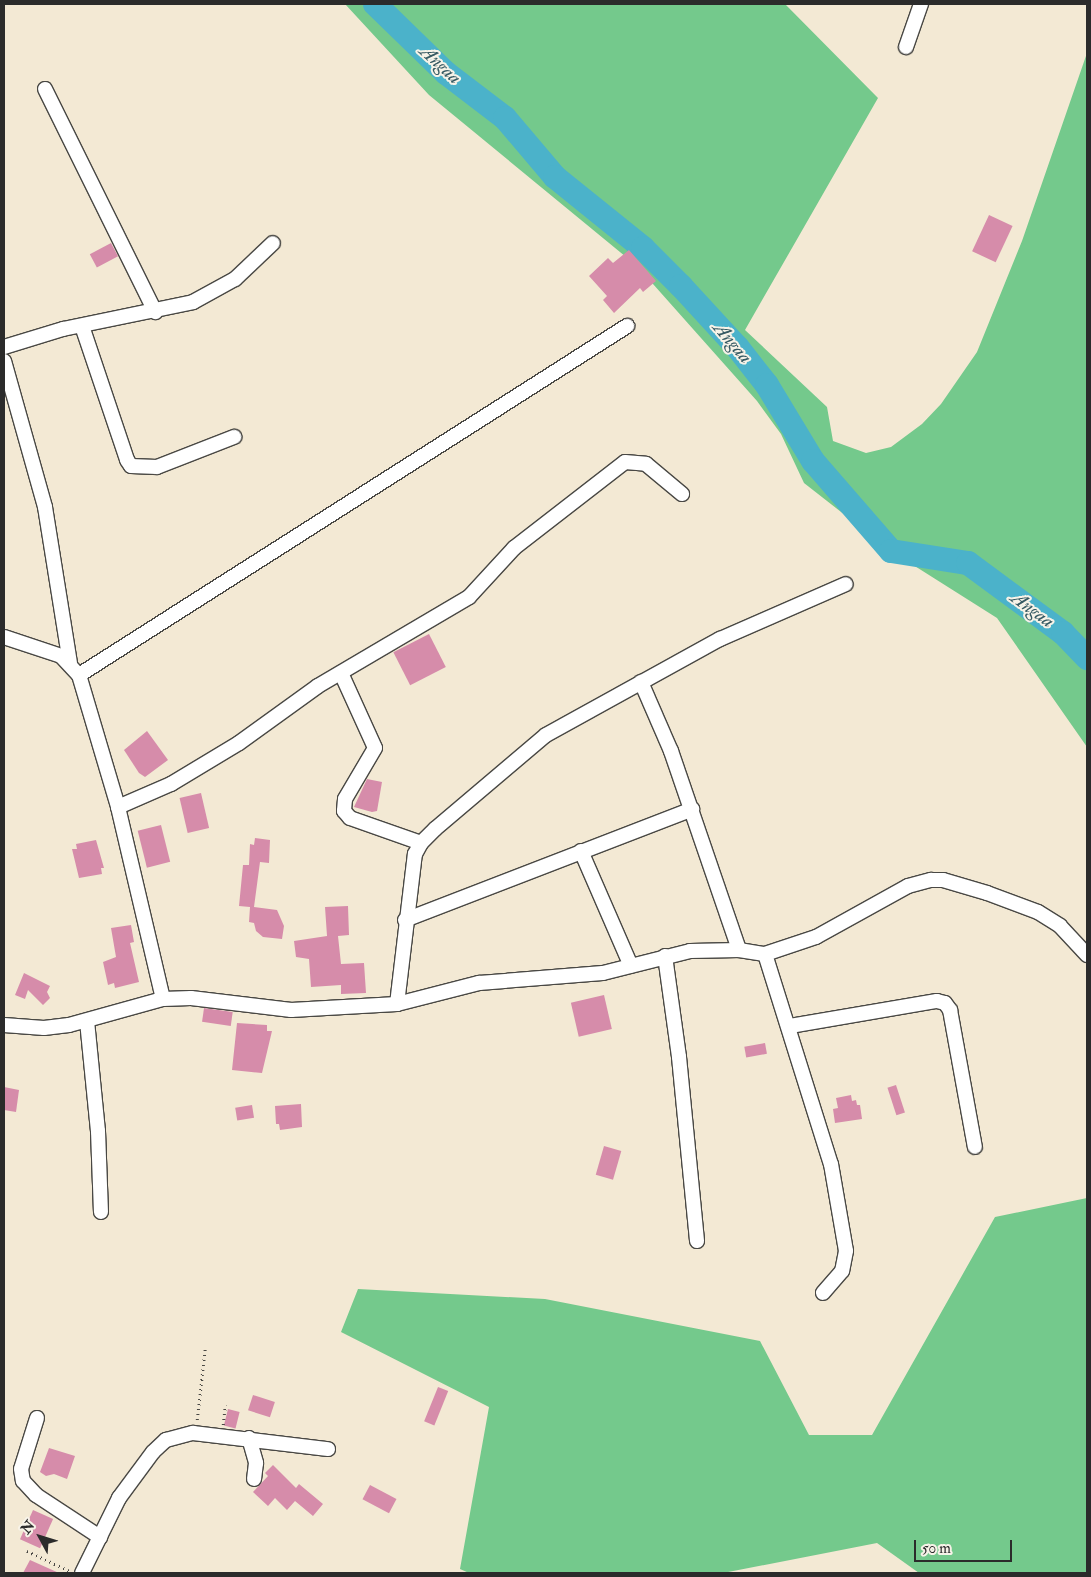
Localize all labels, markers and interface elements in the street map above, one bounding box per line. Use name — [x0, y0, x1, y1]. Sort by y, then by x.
water label: Angaa — [415, 41, 465, 89]
water label: Angaa — [708, 317, 756, 369]
water label: Angaa — [1006, 587, 1058, 633]
north arrow — [15, 1512, 65, 1562]
text: N — [17, 1517, 39, 1537]
scale bar — [916, 1530, 1014, 1562]
text: 50 m — [922, 1539, 951, 1558]

